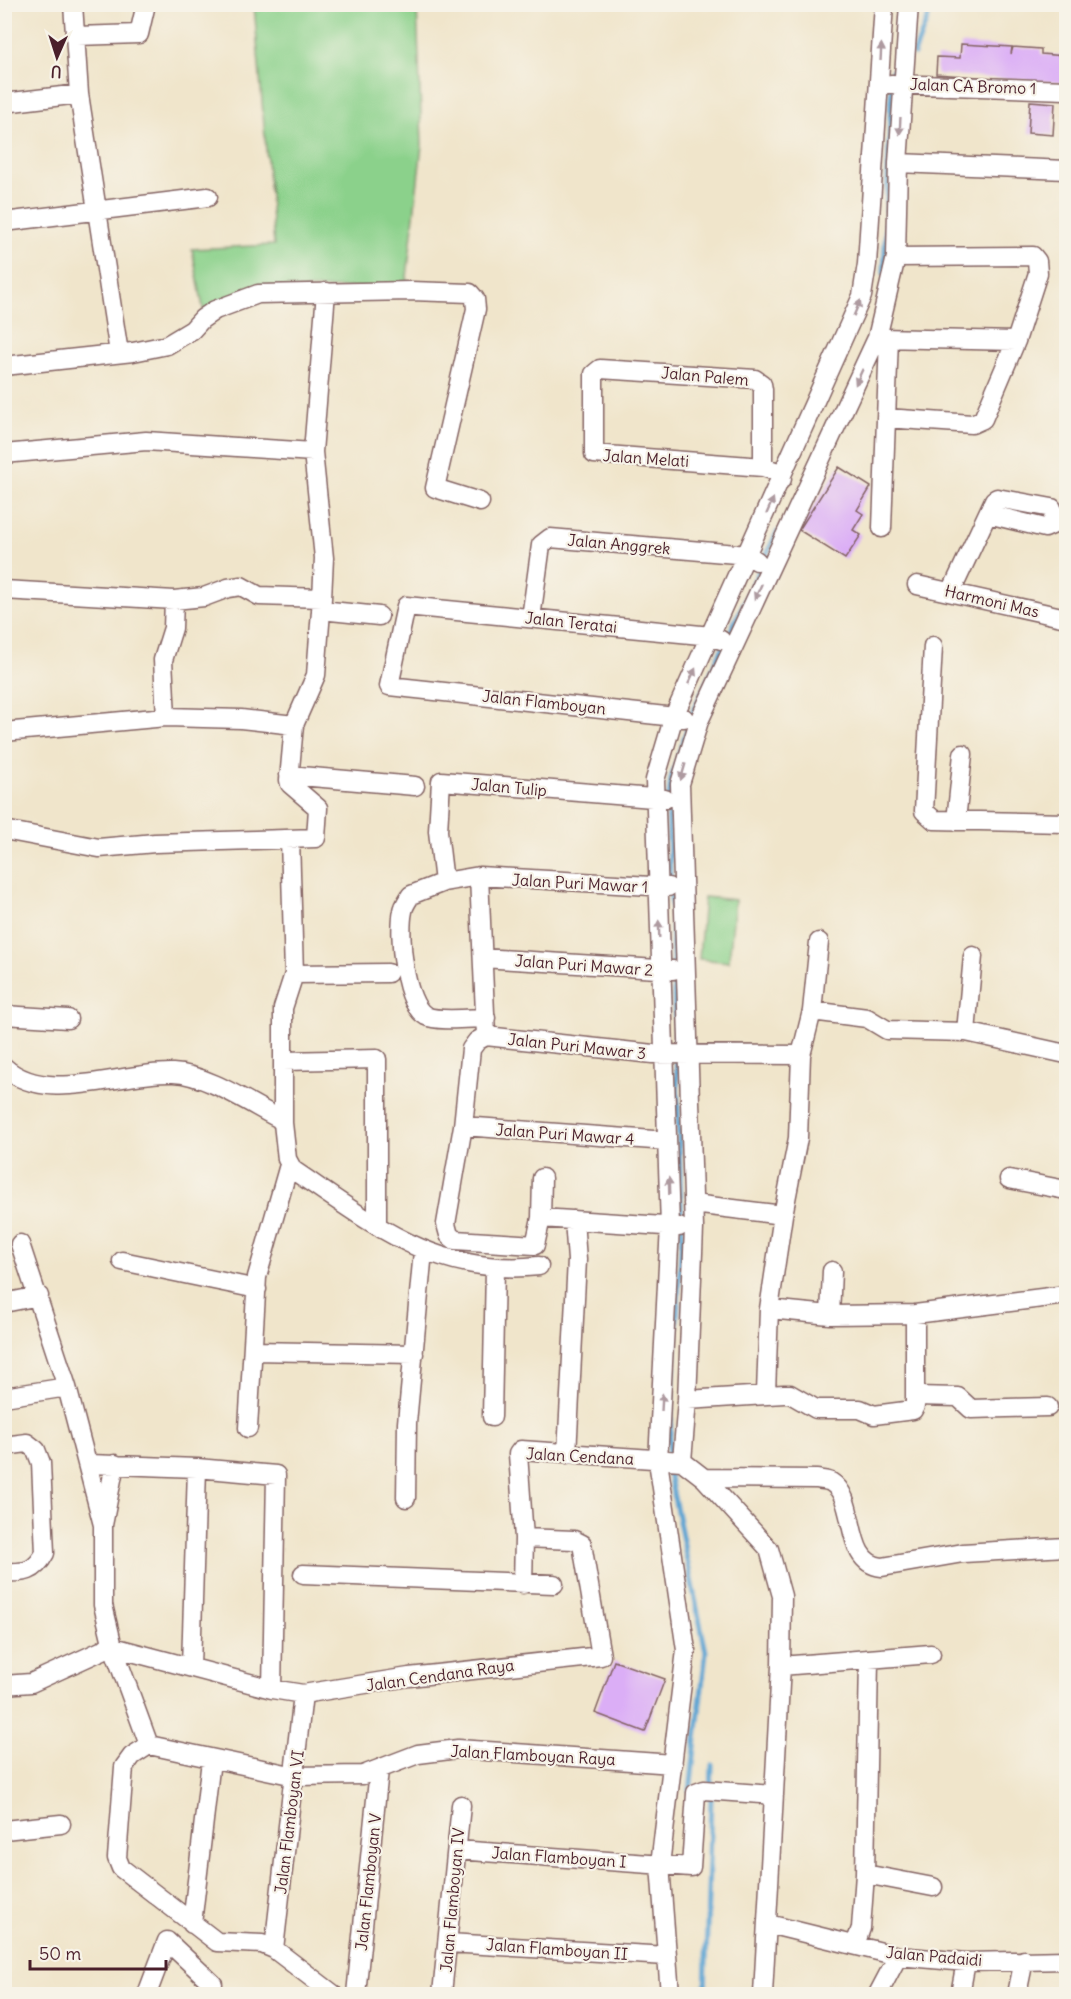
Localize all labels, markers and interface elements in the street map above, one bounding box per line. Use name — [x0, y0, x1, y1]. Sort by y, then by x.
north arrow — [27, 27, 87, 87]
one-way arrow — [877, 43, 886, 62]
text: U — [50, 62, 62, 82]
street label: Jalan CA Bromo 1 — [909, 74, 1037, 98]
one-way arrow — [896, 116, 905, 135]
one-way arrow — [852, 299, 862, 317]
street label: Jalan Palem — [660, 362, 750, 390]
one-way arrow — [854, 369, 863, 386]
street label: Jalan Melati — [602, 445, 690, 471]
one-way arrow — [765, 496, 775, 514]
street label: Jalan Anggrek — [567, 530, 671, 558]
street label: Harmoni Mas — [943, 580, 1041, 622]
one-way arrow — [754, 583, 763, 600]
street label: Jalan Teratai — [524, 607, 618, 637]
one-way arrow — [688, 667, 697, 684]
street label: Jalan Flamboyan — [481, 686, 607, 718]
one-way arrow — [678, 763, 687, 781]
street label: Jalan Tulip — [470, 774, 548, 800]
street label: Jalan Puri Mawar 1 — [511, 869, 649, 897]
one-way arrow — [655, 919, 664, 938]
street label: Jalan Puri Mawar 2 — [514, 950, 654, 980]
street label: Jalan Puri Mawar 3 — [507, 1029, 647, 1063]
street label: Jalan Puri Mawar 4 — [495, 1119, 635, 1149]
one-way arrow — [664, 1177, 673, 1196]
one-way arrow — [657, 1393, 666, 1412]
street label: Jalan Cendana — [526, 1443, 634, 1469]
street label: Jalan Cendana Raya — [365, 1655, 515, 1695]
street label: Jalan Flamboyan Raya — [450, 1741, 616, 1769]
street label: Jalan Flamboyan VI — [270, 1749, 308, 1895]
street label: Jalan Flamboyan V — [351, 1812, 385, 1952]
street label: Jalan Flamboyan IV — [436, 1827, 468, 1973]
street label: Jalan Flamboyan I — [491, 1842, 627, 1872]
scale bar — [30, 1933, 166, 1971]
street label: Jalan Flamboyan II — [486, 1934, 628, 1964]
text: 50 m — [39, 1942, 81, 1965]
street label: Jalan Padaidi — [885, 1942, 983, 1970]

